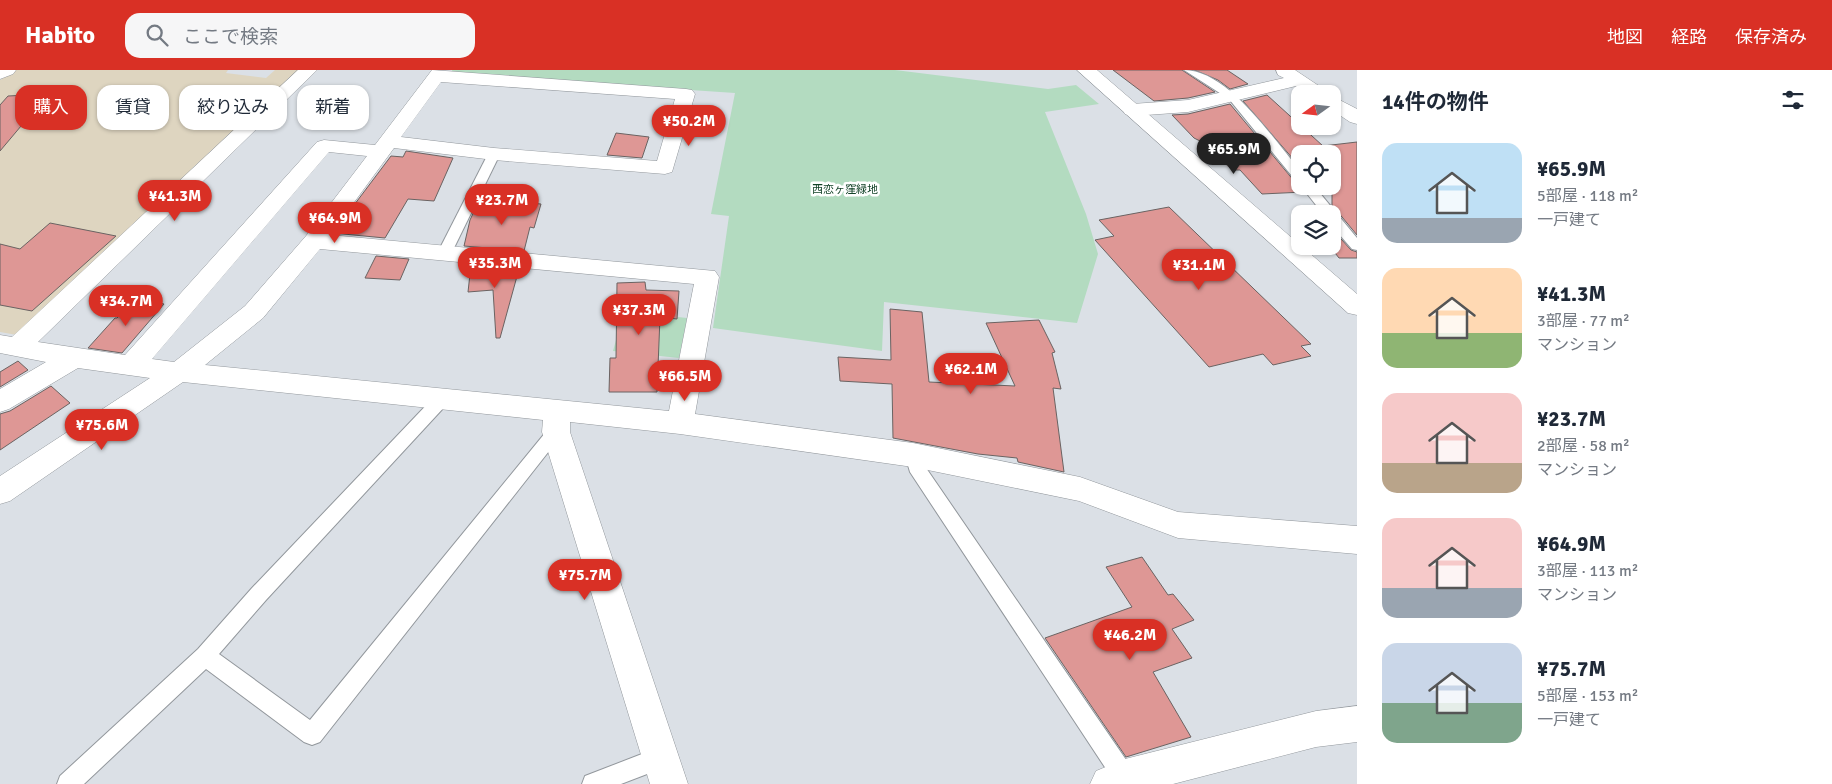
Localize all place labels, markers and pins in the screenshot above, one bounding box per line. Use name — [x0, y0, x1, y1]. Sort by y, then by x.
pin: ¥50.2M — [648, 104, 730, 147]
pin: ¥65.9M — [1193, 132, 1275, 175]
pin: ¥41.3M — [134, 180, 216, 222]
pin: ¥23.7M — [461, 184, 543, 226]
pin: ¥64.9M — [294, 202, 376, 244]
pin: ¥35.3M — [454, 246, 536, 289]
pin: ¥31.1M — [1158, 248, 1240, 291]
pin: ¥34.7M — [85, 284, 167, 327]
pin: ¥37.3M — [598, 294, 680, 336]
pin: ¥62.1M — [930, 352, 1012, 395]
pin: ¥66.5M — [644, 360, 726, 402]
pin: ¥75.6M — [61, 408, 143, 451]
pin: ¥75.7M — [544, 558, 626, 601]
pin: ¥46.2M — [1089, 618, 1171, 661]

